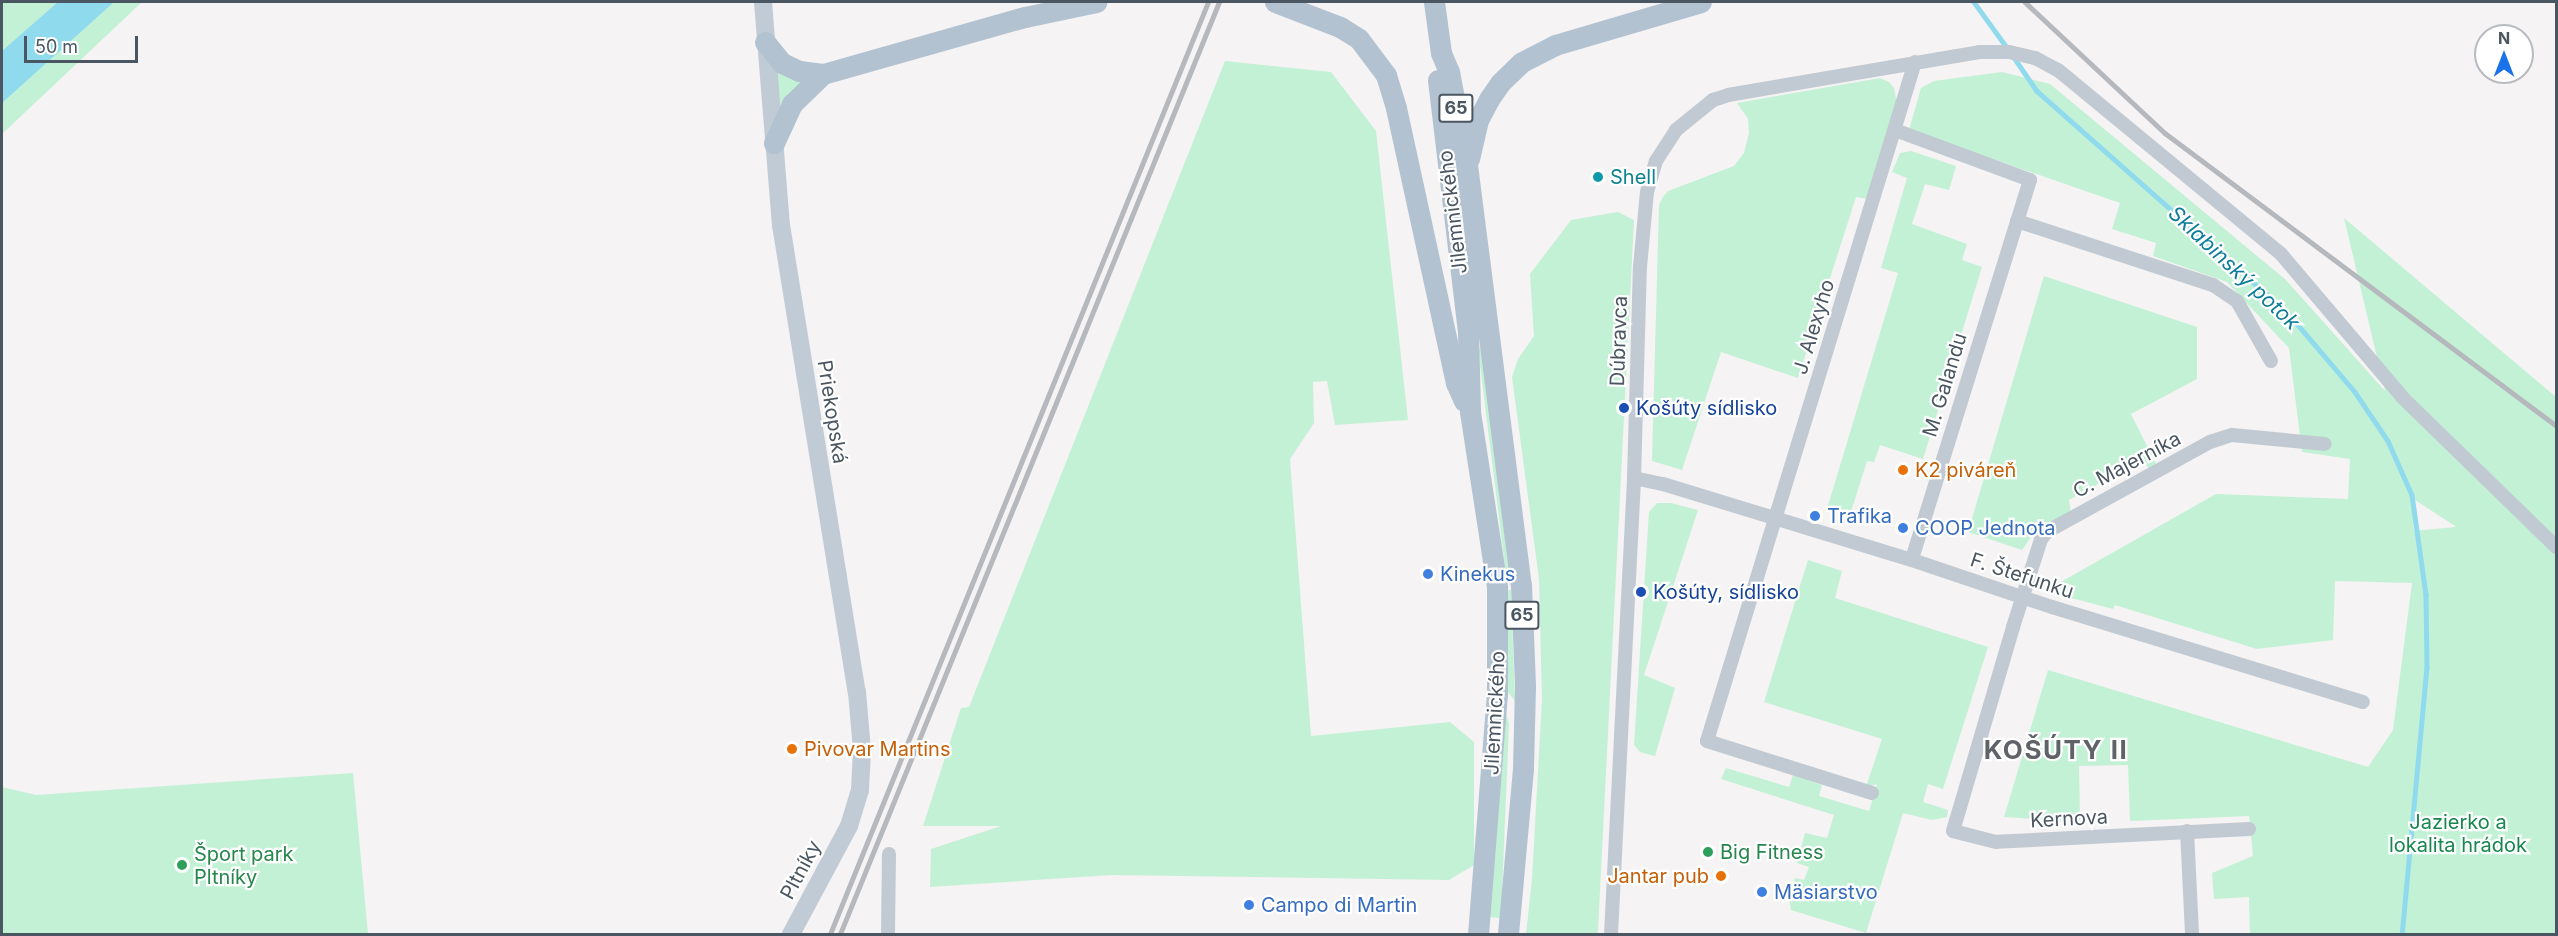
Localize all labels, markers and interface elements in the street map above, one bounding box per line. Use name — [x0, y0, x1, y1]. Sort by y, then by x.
scale bar — [27, 24, 141, 62]
north arrow — [2474, 24, 2534, 84]
text: N — [2498, 28, 2510, 48]
text: 50 m — [35, 36, 78, 57]
road number: 65 — [1438, 93, 1474, 123]
street label: Jilemnického — [1434, 149, 1472, 275]
place label: Shell — [1610, 165, 1656, 189]
marker: Shell — [1591, 170, 1605, 184]
water label: Sklabinský potok — [2163, 201, 2305, 335]
street label: J. Alexyho — [1788, 277, 1840, 377]
street label: Dúbravca — [1605, 295, 1633, 387]
street label: M. Galandu — [1918, 330, 1972, 440]
street label: Priekopská — [812, 358, 852, 466]
place label: Košúty sídlisko — [1636, 396, 1777, 420]
marker: Košúty sídlisko — [1617, 401, 1631, 415]
street label: C. Majerníka — [2069, 427, 2185, 503]
place label: K2 piváreň — [1915, 458, 2016, 482]
marker: K2 piváreň — [1896, 463, 1910, 477]
place label: Trafika — [1827, 504, 1892, 528]
marker: Trafika — [1808, 509, 1822, 523]
place label: COOP Jednota — [1915, 516, 2056, 540]
marker: COOP Jednota — [1896, 521, 1910, 535]
street label: F. Štefunku — [1967, 548, 2077, 604]
place label: Kinekus — [1440, 562, 1515, 586]
marker: Kinekus — [1421, 567, 1435, 581]
place label: Košúty, sídlisko — [1653, 580, 1799, 604]
marker: Košúty, sídlisko — [1634, 585, 1648, 599]
road number: 65 — [1504, 600, 1540, 630]
street label: Jilemnického — [1480, 650, 1510, 776]
district label: KOŠÚTY II — [1984, 734, 2128, 766]
place label: Pivovar Martins — [804, 737, 950, 761]
marker: Pivovar Martins — [785, 742, 799, 756]
street label: Kernova — [2029, 805, 2109, 833]
park label: Jazierko a lokalita hrádok — [2389, 811, 2527, 858]
street label: Pltníky — [776, 836, 826, 904]
place label: Big Fitness — [1720, 840, 1824, 864]
place label: Šport park Pltníky — [194, 842, 294, 889]
marker: Big Fitness — [1701, 845, 1715, 859]
marker: Šport park Pltníky — [175, 858, 189, 872]
place label: Jantar pub — [1607, 864, 1709, 888]
marker: Jantar pub — [1714, 869, 1728, 883]
place label: Mäsiarstvo — [1774, 880, 1878, 904]
marker: Mäsiarstvo — [1755, 885, 1769, 899]
place label: Campo di Martin — [1261, 893, 1417, 917]
marker: Campo di Martin — [1242, 898, 1256, 912]

